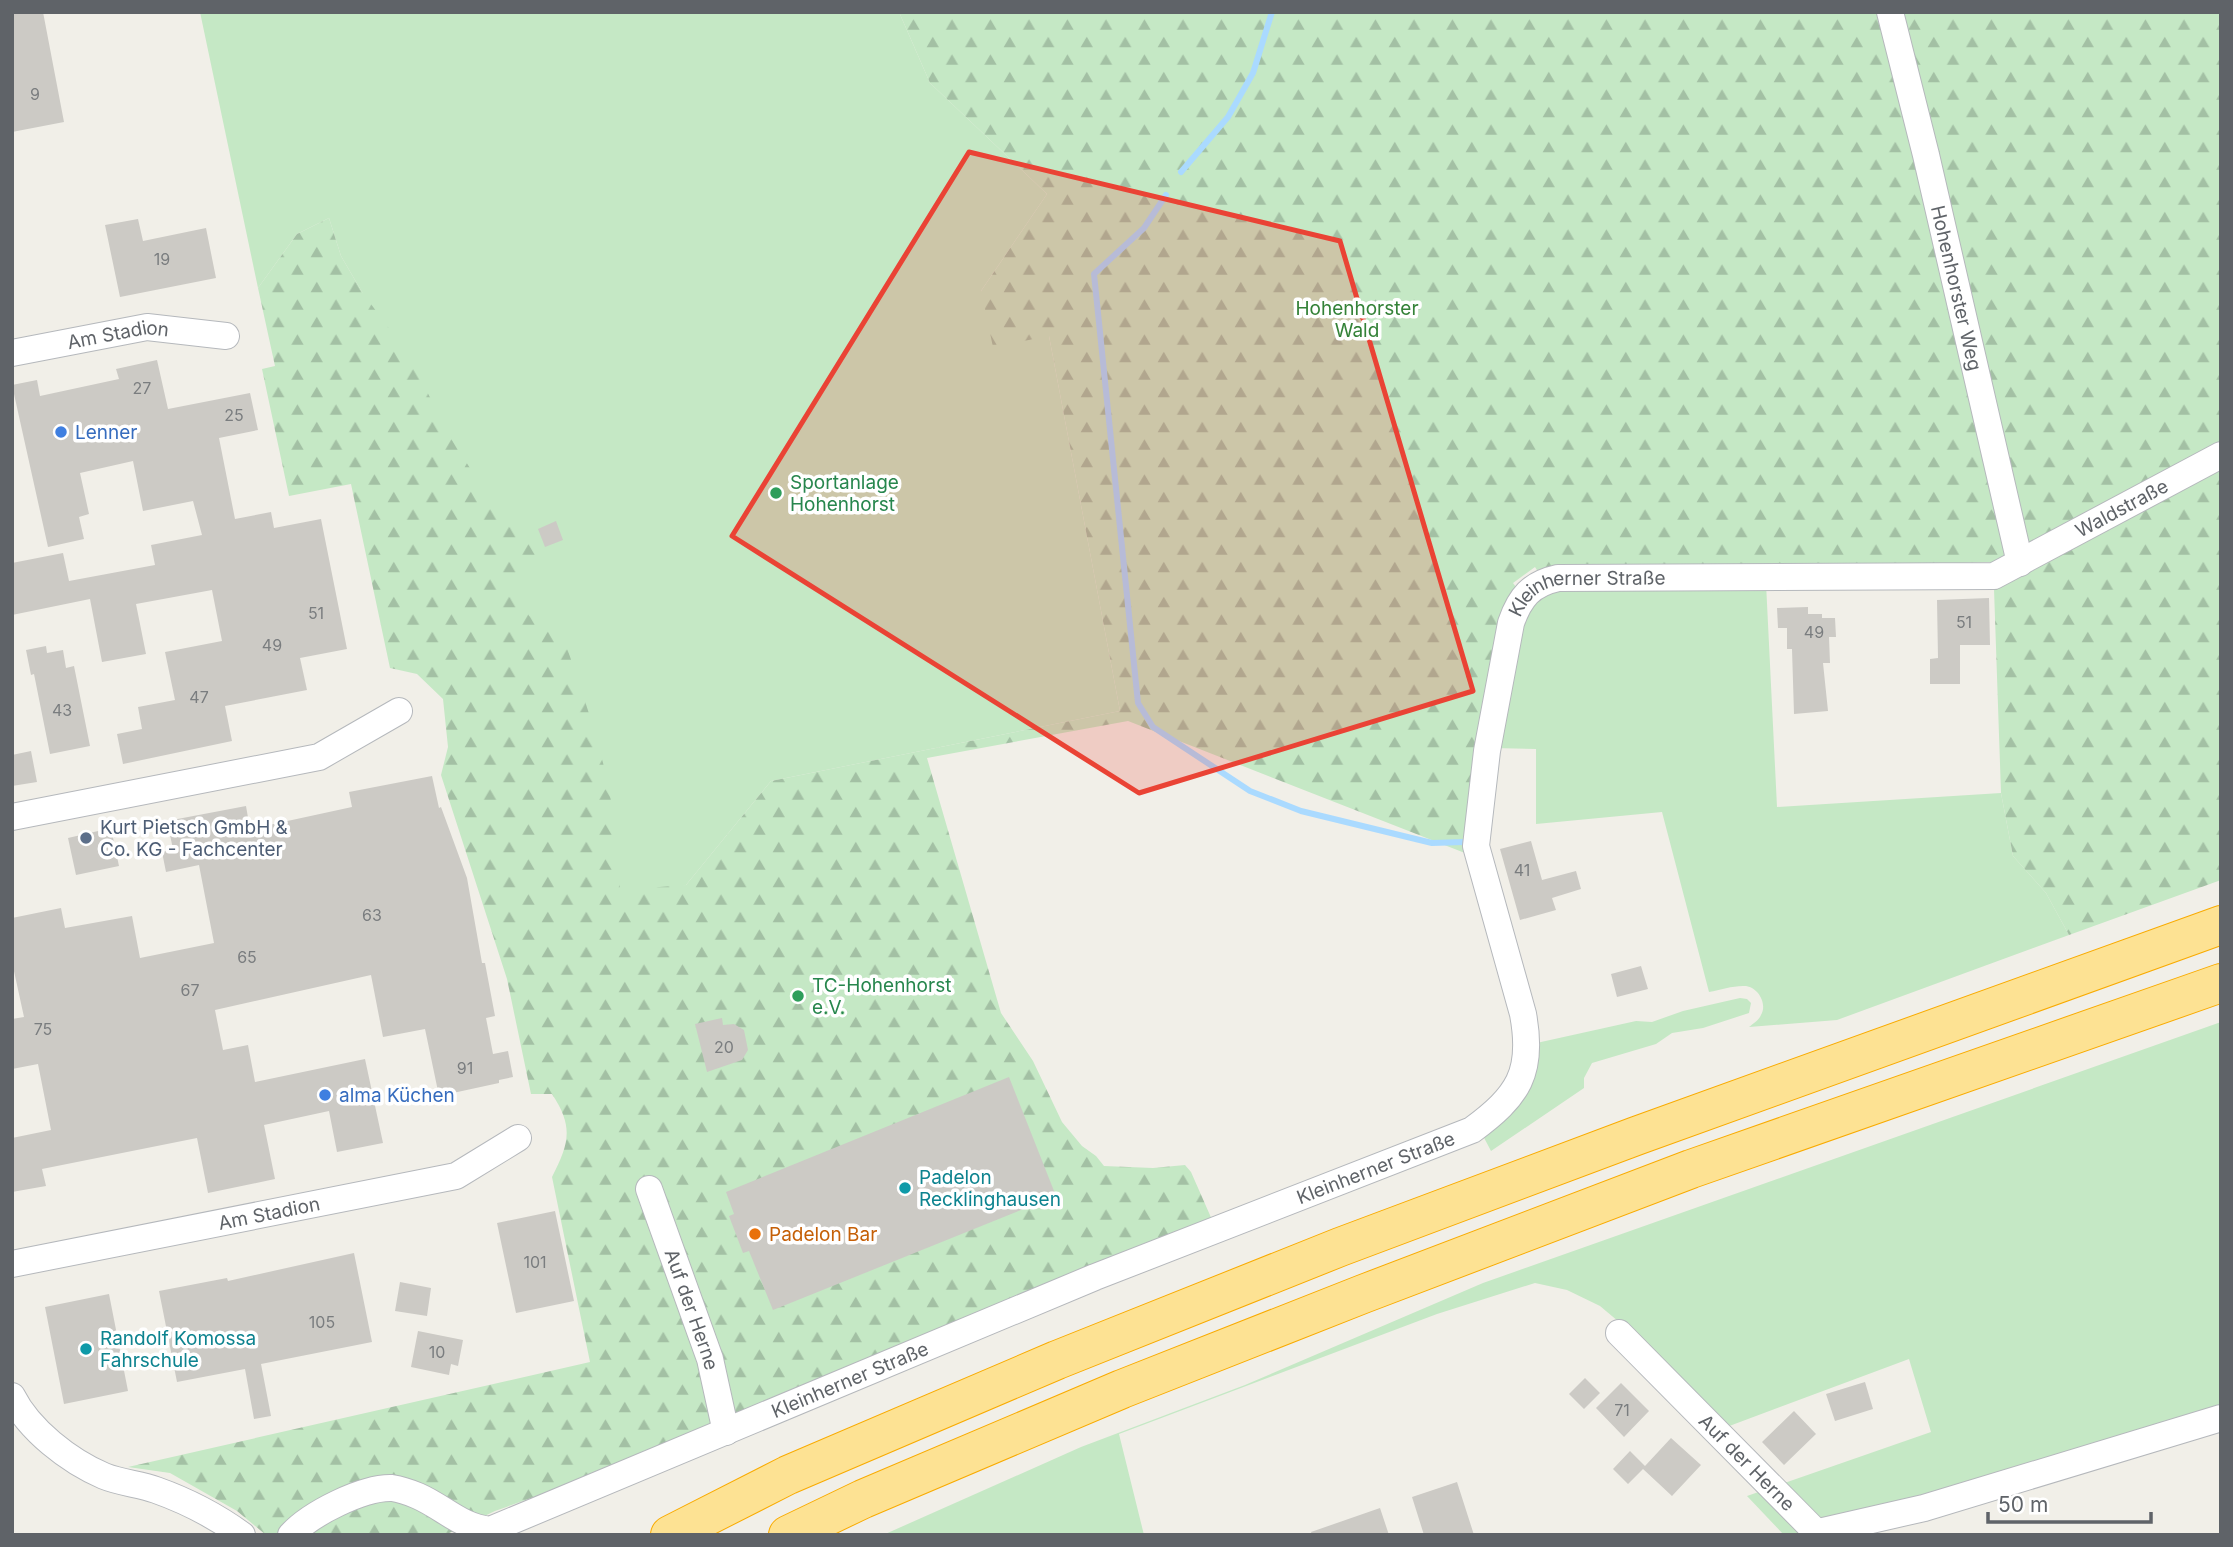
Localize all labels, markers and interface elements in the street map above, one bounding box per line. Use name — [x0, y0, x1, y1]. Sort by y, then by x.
house number: 9 — [30, 84, 40, 104]
street label: Hohenhorster Weg — [1926, 203, 1987, 373]
house number: 19 — [154, 249, 170, 269]
park label: Hohenhorster Wald — [1295, 297, 1419, 342]
street label: Am Stadion — [65, 316, 170, 354]
house number: 27 — [133, 378, 151, 398]
house number: 25 — [224, 405, 244, 425]
place label: Lenner — [75, 421, 138, 444]
marker: Lenner — [53, 424, 69, 440]
place label: Sportanlage Hohenhorst — [790, 471, 899, 516]
street label: Waldstraße — [2071, 474, 2172, 542]
marker: Sportanlage Hohenhorst — [768, 485, 784, 501]
street label: Kleinherner Straße — [1503, 566, 1666, 620]
house number: 51 — [308, 603, 324, 623]
house number: 51 — [1956, 612, 1972, 632]
house number: 49 — [1804, 622, 1824, 642]
house number: 49 — [262, 635, 282, 655]
house number: 47 — [189, 687, 209, 707]
house number: 43 — [52, 700, 72, 720]
place label: Kurt Pietsch GmbH & Co. KG - Fachcenter — [100, 816, 288, 861]
marker: Kurt Pietsch GmbH & Co. KG - Fachcenter — [78, 830, 94, 846]
house number: 41 — [1514, 860, 1530, 880]
house number: 63 — [362, 905, 382, 925]
house number: 65 — [237, 947, 257, 967]
place label: TC-Hohenhorst e.V. — [812, 974, 951, 1019]
house number: 67 — [181, 980, 199, 1000]
marker: TC-Hohenhorst e.V. — [790, 988, 806, 1004]
house number: 75 — [34, 1019, 52, 1039]
house number: 20 — [714, 1037, 734, 1057]
house number: 91 — [457, 1058, 473, 1078]
place label: alma Küchen — [339, 1084, 455, 1107]
marker: alma Küchen — [317, 1087, 333, 1103]
street label: Kleinherner Straße — [1293, 1126, 1458, 1209]
place label: Padelon Recklinghausen — [919, 1166, 1061, 1211]
marker: Padelon Recklinghausen — [897, 1180, 913, 1196]
street label: Am Stadion — [216, 1192, 322, 1234]
place label: Padelon Bar — [769, 1223, 877, 1246]
marker: Padelon Bar — [747, 1226, 763, 1242]
street label: Auf der Herne — [660, 1246, 724, 1372]
house number: 101 — [523, 1252, 547, 1272]
house number: 105 — [309, 1312, 335, 1332]
place label: Randolf Komossa Fahrschule — [100, 1327, 256, 1372]
street label: Kleinherner Straße — [768, 1337, 932, 1423]
marker: Randolf Komossa Fahrschule — [78, 1341, 94, 1357]
house number: 10 — [429, 1342, 445, 1362]
house number: 71 — [1614, 1400, 1630, 1420]
street label: Auf der Herne — [1694, 1409, 1800, 1516]
scale bar — [1988, 1480, 2151, 1524]
text: 50 m — [1998, 1492, 2048, 1517]

